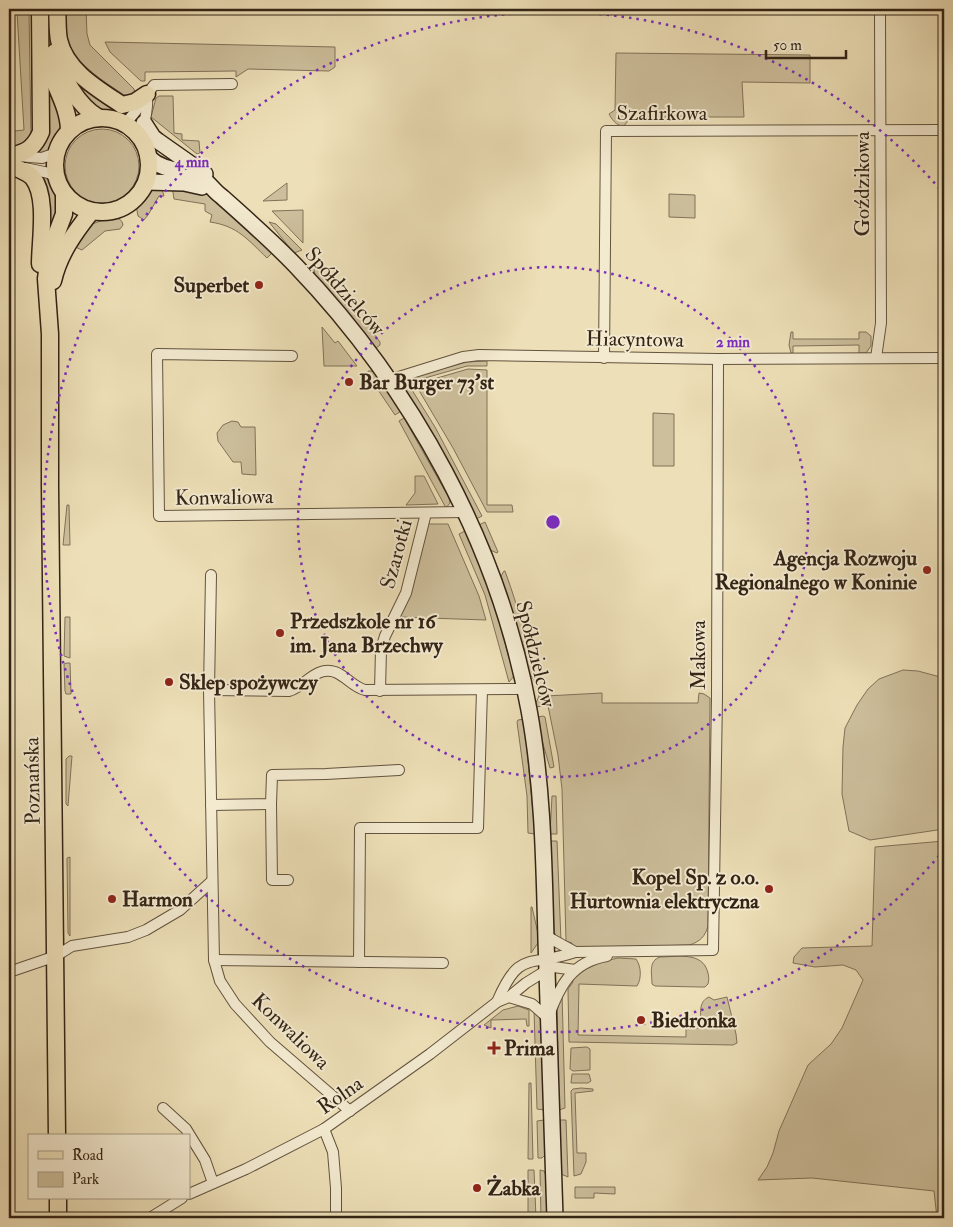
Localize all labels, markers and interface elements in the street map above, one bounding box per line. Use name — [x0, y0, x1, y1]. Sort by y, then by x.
scale bar — [766, 28, 846, 60]
text: 50 m — [773, 36, 802, 55]
street label: Szafirkowa — [617, 100, 708, 127]
street label: Goździkowa — [849, 131, 876, 237]
text: 4 min — [174, 153, 210, 172]
street label: Spółdzielców — [299, 241, 391, 342]
place label: Superbet — [173, 272, 249, 299]
marker: Superbet — [253, 279, 265, 291]
street label: Hiacyntowa — [586, 325, 685, 354]
text: 2 min — [716, 333, 750, 352]
place label: Bar Burger 73'st — [359, 369, 494, 396]
marker: Bar Burger 73'st — [343, 376, 355, 388]
street label: Konwaliowa — [174, 483, 274, 512]
centre of rings — [544, 513, 562, 531]
street label: Szarotki — [374, 516, 419, 592]
place label: Agencja Rozwoju Regionalnego w Koninie — [715, 545, 917, 596]
marker: Agencja Rozwoju Regionalnego w Koninie — [921, 564, 933, 576]
street label: Spółdzielców — [509, 598, 562, 711]
place label: Przedszkole nr 16 im. Jana Brzechwy — [289, 608, 444, 659]
street label: Makowa — [685, 620, 712, 690]
marker: Przedszkole nr 16 im. Jana Brzechwy — [274, 627, 286, 639]
place label: Sklep spożywczy — [179, 669, 319, 696]
marker: Sklep spożywczy — [163, 676, 175, 688]
street label: Poznańska — [18, 736, 47, 825]
place label: Kopel Sp. z o.o. Hurtownia elektryczna — [570, 864, 760, 915]
marker: Kopel Sp. z o.o. Hurtownia elektryczna — [763, 883, 775, 895]
place label: Harmon — [122, 886, 193, 913]
marker: Harmon — [106, 893, 118, 905]
street label: Konwaliowa — [246, 987, 336, 1076]
place label: Biedronka — [651, 1007, 738, 1034]
marker: Biedronka — [635, 1014, 647, 1026]
place label: Prima — [504, 1035, 556, 1062]
marker: Prima — [488, 1042, 500, 1054]
street label: Rolna — [312, 1070, 369, 1121]
legend — [28, 1134, 190, 1200]
text: Road — [72, 1146, 104, 1165]
text: Park — [72, 1170, 99, 1189]
place label: Żabka — [487, 1175, 541, 1202]
marker: Żabka — [471, 1182, 483, 1194]

